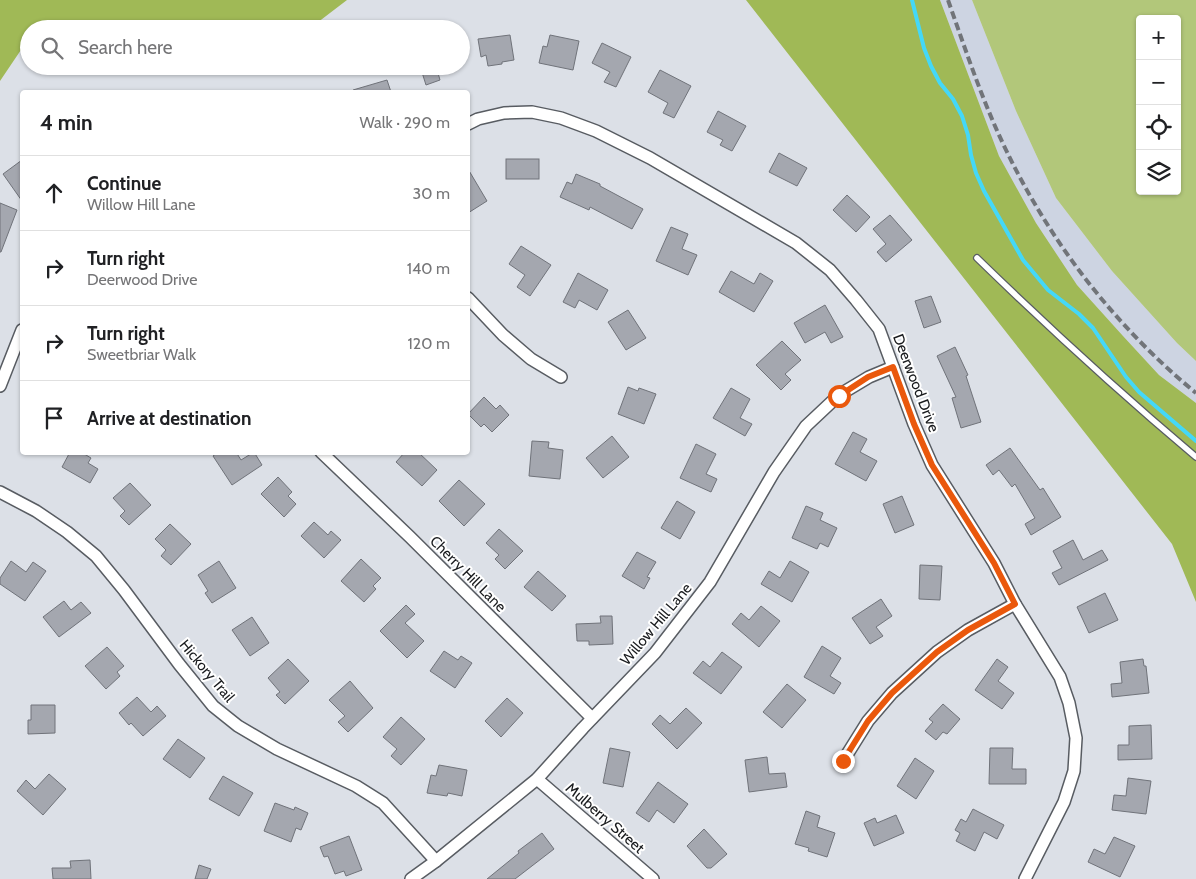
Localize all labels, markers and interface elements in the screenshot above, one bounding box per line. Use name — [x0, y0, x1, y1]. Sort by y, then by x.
map controls — [1136, 15, 1181, 195]
button: + — [1136, 15, 1181, 60]
search box — [20, 20, 470, 75]
icon: search — [38, 34, 66, 62]
text: Search here — [78, 36, 172, 59]
button: − — [1136, 60, 1181, 105]
button: locate — [1136, 105, 1181, 150]
text: 4 min — [40, 110, 93, 135]
text: Walk · 290 m — [360, 113, 450, 132]
button: layers — [1136, 150, 1181, 195]
text: Continue — [87, 172, 161, 195]
icon: ahead — [40, 179, 68, 207]
text: 30 m — [413, 184, 450, 203]
text: Willow Hill Lane — [87, 195, 195, 214]
text: Turn right — [87, 247, 165, 270]
icon: right — [40, 254, 68, 282]
text: 140 m — [407, 259, 450, 278]
text: Deerwood Drive — [87, 270, 197, 289]
text: Turn right — [87, 322, 165, 345]
icon: right — [40, 329, 68, 357]
street label: Deerwood Drive — [889, 331, 943, 435]
text: 120 m — [408, 334, 450, 353]
text: Sweetbriar Walk — [87, 345, 196, 364]
route start — [828, 385, 851, 408]
icon: arrive — [40, 404, 68, 432]
text: Arrive at destination — [87, 407, 251, 430]
street label: Cherry Hill Lane — [426, 532, 510, 616]
street label: Willow Hill Lane — [616, 579, 696, 669]
street label: Hickory Trail — [176, 636, 239, 706]
route end — [832, 750, 855, 773]
street label: Mulberry Street — [562, 779, 648, 857]

